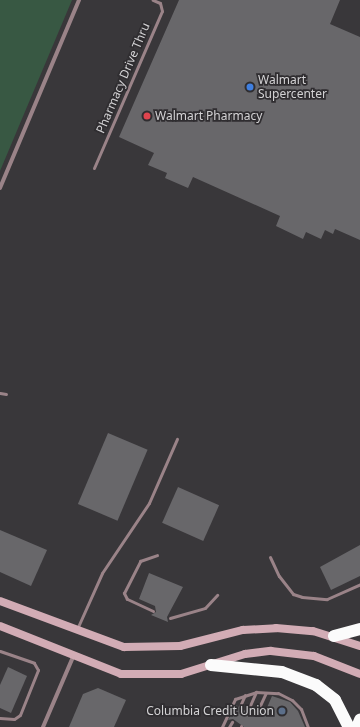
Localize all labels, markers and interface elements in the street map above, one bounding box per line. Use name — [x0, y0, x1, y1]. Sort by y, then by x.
street label: Pharmacy Drive Thru — [93, 21, 153, 135]
place label: Walmart Supercenter — [258, 73, 327, 101]
marker: Walmart Supercenter — [245, 82, 255, 92]
place label: Walmart Pharmacy — [155, 109, 262, 123]
marker: Walmart Pharmacy — [142, 111, 152, 121]
place label: Columbia Credit Union — [146, 704, 274, 718]
marker: Columbia Credit Union — [277, 706, 287, 716]

